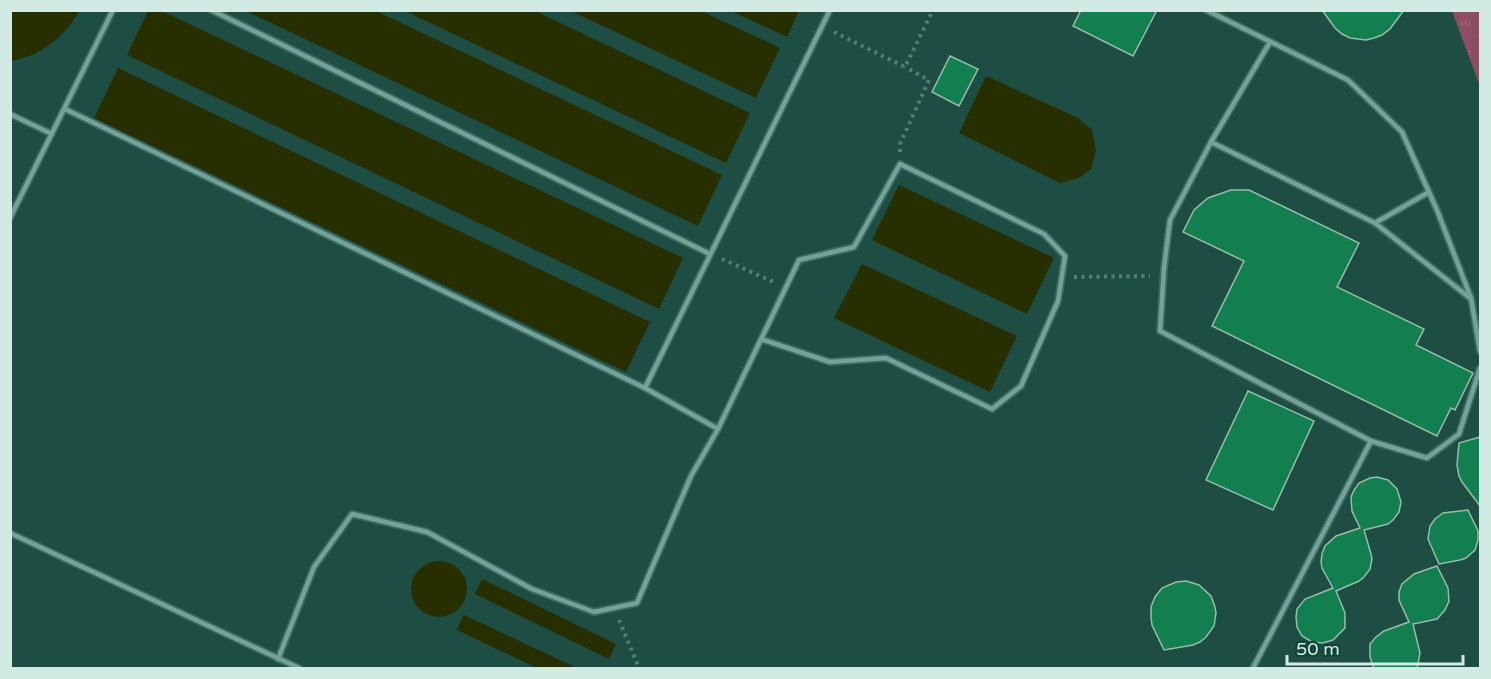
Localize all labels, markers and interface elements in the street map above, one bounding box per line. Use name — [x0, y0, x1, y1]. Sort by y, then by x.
scale bar — [1287, 628, 1462, 666]
text: 50 m — [1296, 638, 1340, 660]

